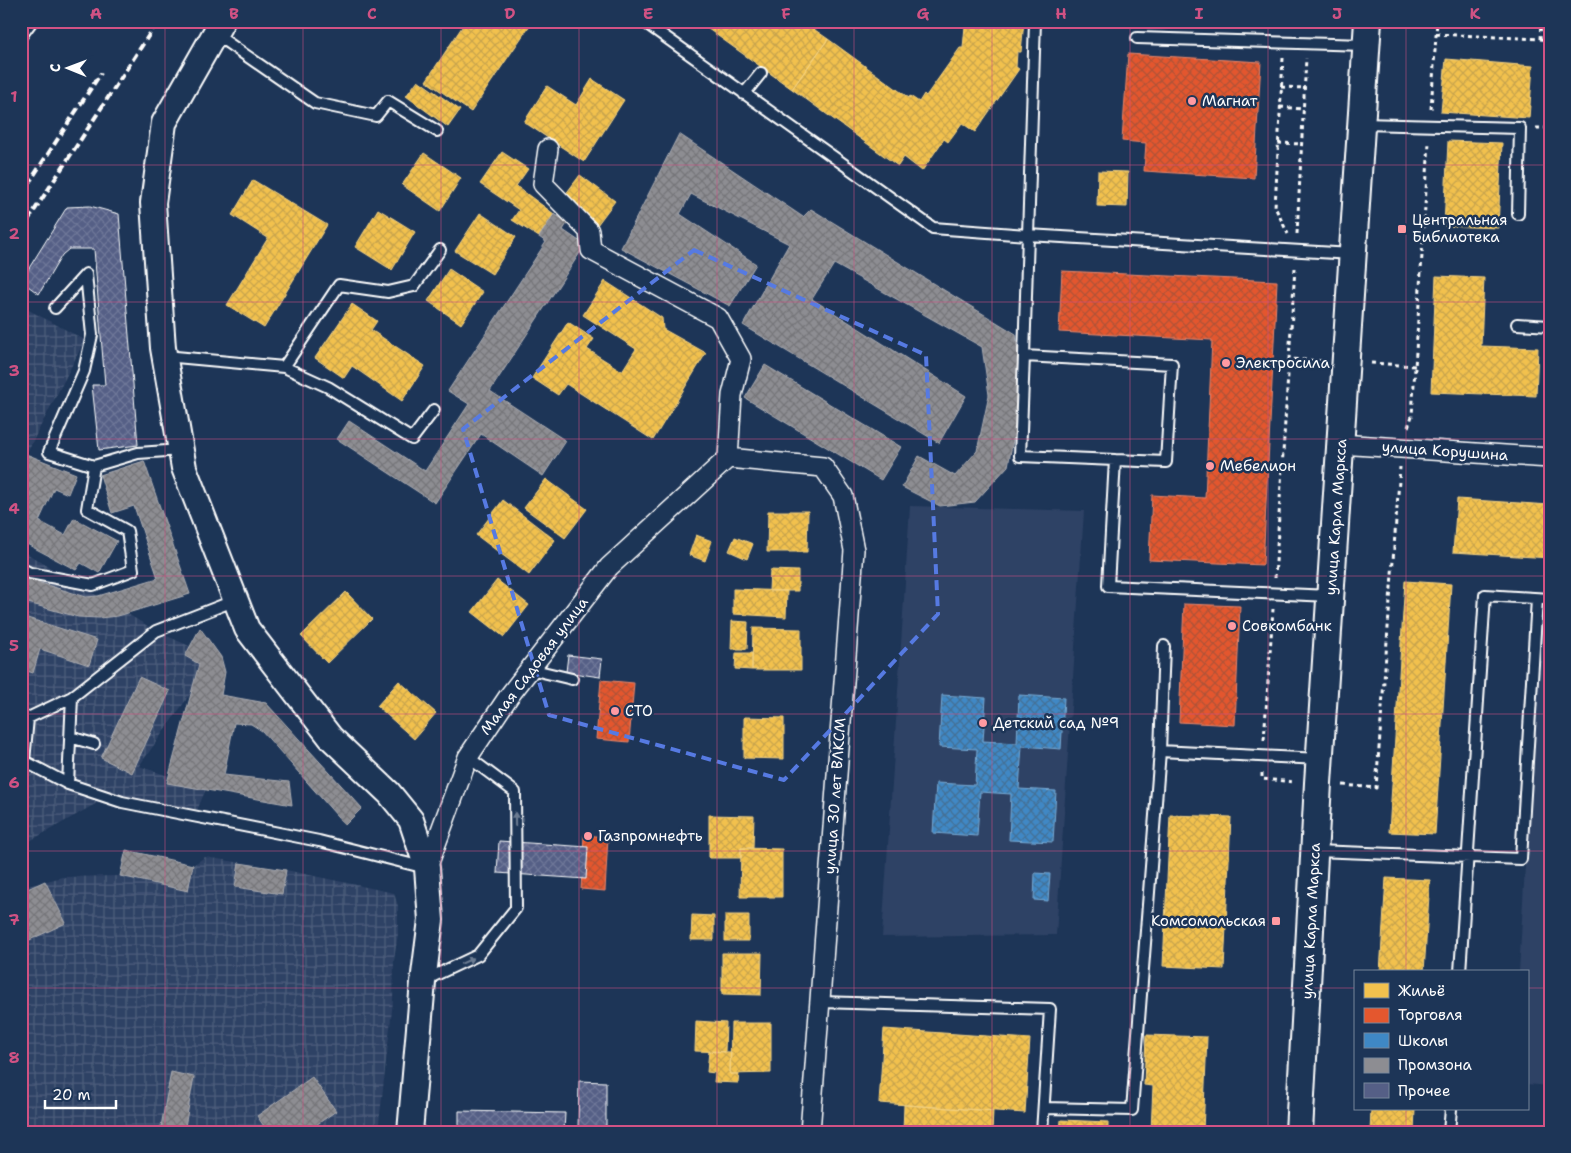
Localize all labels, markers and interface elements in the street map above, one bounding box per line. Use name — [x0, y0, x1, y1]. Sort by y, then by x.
text: A — [90, 3, 102, 24]
text: B — [229, 3, 239, 24]
text: C — [367, 3, 377, 24]
text: D — [504, 3, 516, 24]
text: E — [643, 3, 653, 24]
text: F — [781, 3, 791, 24]
text: G — [917, 3, 930, 24]
text: H — [1055, 3, 1067, 24]
text: I — [1195, 3, 1204, 24]
text: J — [1332, 3, 1342, 24]
text: K — [1470, 3, 1481, 24]
north arrow — [42, 42, 92, 92]
text: С — [46, 63, 64, 72]
text: 1 — [10, 86, 18, 107]
place label: Магнат — [1202, 91, 1258, 111]
marker: Магнат — [1186, 95, 1198, 107]
place label: Центральная Библиотека — [1412, 210, 1508, 247]
text: 2 — [8, 223, 20, 244]
marker: Центральная Библиотека — [1396, 223, 1408, 235]
place label: Электросила — [1236, 353, 1330, 373]
marker: Электросила — [1220, 357, 1232, 369]
text: 3 — [8, 360, 20, 381]
street label: улица Карла Маркса — [1321, 437, 1351, 596]
street label: улица Корушина — [1381, 437, 1509, 465]
place label: Мебелион — [1220, 456, 1296, 476]
marker: Мебелион — [1204, 460, 1216, 472]
text: 4 — [8, 498, 20, 519]
street label: Малая Садовая улица — [475, 592, 593, 739]
place label: Совкомбанк — [1242, 616, 1332, 636]
marker: Совкомбанк — [1226, 620, 1238, 632]
text: 5 — [9, 635, 19, 656]
place label: СТО — [625, 701, 653, 721]
marker: СТО — [609, 705, 621, 717]
place label: Детский сад №9 — [993, 713, 1119, 733]
street label: улица 30 лет ВЛКСМ — [820, 717, 850, 875]
marker: Детский сад №9 — [977, 717, 989, 729]
text: 6 — [8, 772, 20, 793]
one-way arrow — [511, 811, 519, 827]
place label: Газпромнефть — [598, 826, 703, 846]
marker: Газпромнефть — [582, 830, 594, 842]
street label: улица Карла Маркса — [1297, 842, 1325, 1000]
text: 7 — [8, 909, 20, 930]
place label: Комсомольская — [1151, 911, 1266, 931]
marker: Комсомольская — [1270, 915, 1282, 927]
one-way arrow — [459, 956, 474, 965]
legend — [1354, 970, 1528, 1110]
text: Жильё — [1398, 981, 1445, 1001]
text: Торговля — [1398, 1005, 1463, 1025]
text: Школы — [1398, 1031, 1448, 1051]
text: 8 — [8, 1047, 20, 1068]
text: Промзона — [1398, 1055, 1473, 1075]
scale bar — [45, 1078, 116, 1110]
text: Прочее — [1398, 1081, 1450, 1101]
text: 20 m — [52, 1085, 91, 1105]

